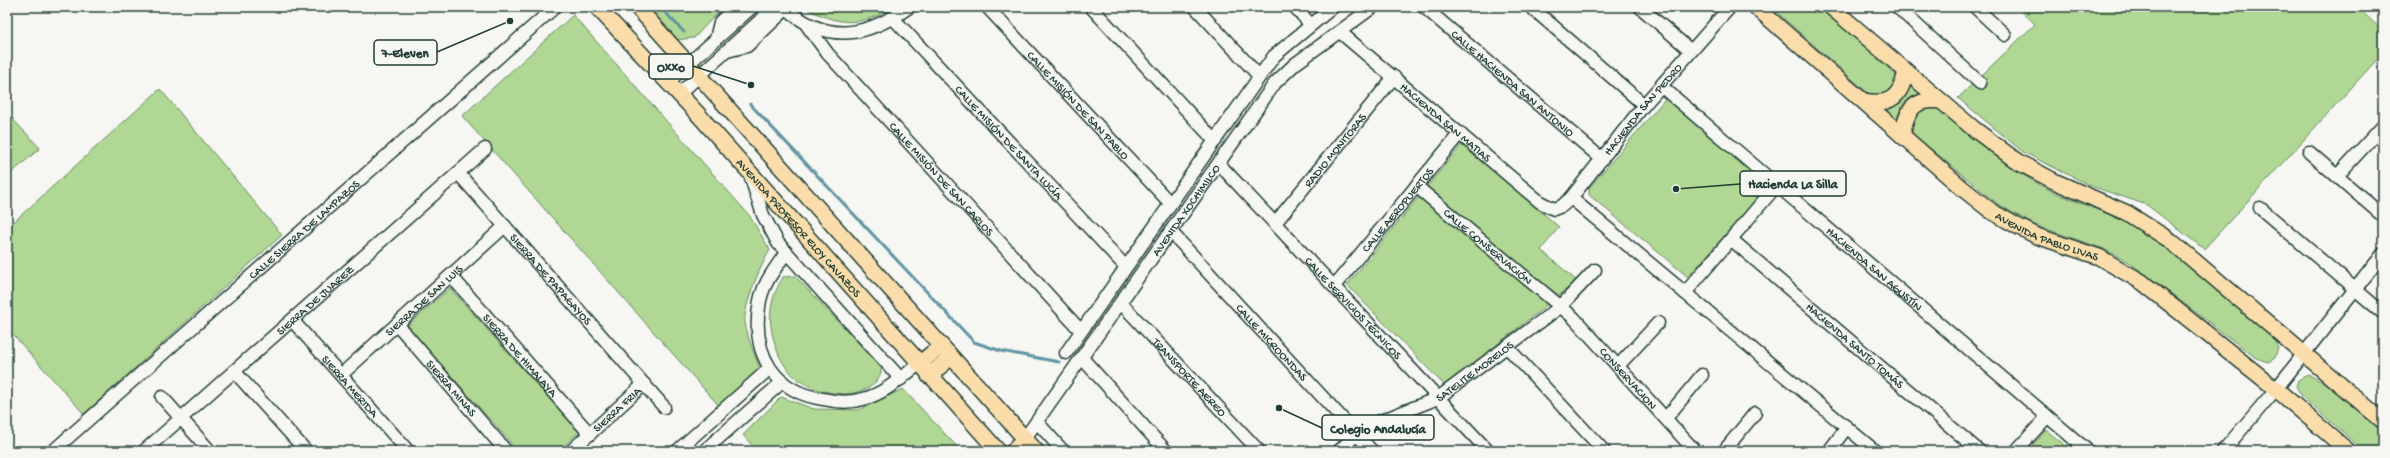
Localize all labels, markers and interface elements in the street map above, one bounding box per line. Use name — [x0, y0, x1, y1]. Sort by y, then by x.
street label: CALLE HACIENDA SAN ANTONIO — [1447, 28, 1576, 141]
callout: 7-Eleven — [374, 40, 437, 65]
text: 7-Eleven — [380, 47, 429, 62]
street label: CALLE MISIÓN DE SAN PABLO — [1023, 49, 1131, 163]
callout: Oxxo — [649, 54, 693, 79]
text: Oxxo — [657, 61, 685, 76]
street label: HACIENDA SAN PEDRO — [1602, 61, 1686, 159]
street label: HACIENDA SAN MATIAS — [1396, 81, 1493, 167]
street label: CALLE MISIÓN DE SANTA LUCÍA — [951, 83, 1065, 204]
street label: RADIO MONITORAS — [1302, 111, 1371, 191]
street label: CALLE MISIÓN DE SAN CARLOS — [885, 120, 996, 240]
street label: AVENIDA PROFESOR ELOY CAVAZOS — [732, 157, 863, 301]
street label: AVENIDA XOCHIMILCO — [1150, 162, 1224, 260]
street label: CALLE AEROPUERTOS — [1360, 165, 1438, 256]
callout: Hacienda La Silla — [1740, 171, 1846, 196]
street label: CALLE SIERRA DE LAMPAZOS — [247, 178, 364, 283]
text: Hacienda La Silla — [1748, 178, 1839, 193]
street label: CALLE CONSERVACIÓN — [1439, 207, 1534, 289]
street label: AVENIDA PABLO LIVAS — [1992, 210, 2100, 265]
street label: HACIENDA SAN AGUSTÍN — [1822, 225, 1924, 315]
street label: SIERRA DE PAPAGAYOS — [506, 232, 594, 329]
street label: CALLE SERVICIOS TÉCNICOS — [1301, 255, 1404, 364]
street label: SIERRA DE JUAREZ — [274, 263, 358, 339]
street label: SIERRA DE SAN LUIS — [383, 263, 467, 340]
street label: HACIENDA SANTO TOMÁS — [1802, 301, 1906, 393]
street label: CALLE MICROONDAS — [1232, 302, 1310, 385]
street label: SIERRA DE HIMALAYA — [479, 312, 560, 401]
street label: TRANSPORTE AEREO — [1148, 335, 1228, 420]
street label: SATELITE MORELOS — [1434, 339, 1518, 406]
street label: CONSERVACION — [1595, 345, 1659, 413]
street label: SIERRA MERIDA — [318, 353, 381, 422]
street label: SIERRA MINAS — [422, 358, 479, 421]
street label: SIERRA FRIA — [591, 384, 646, 436]
callout: Colegio Andalucía — [1322, 415, 1434, 440]
text: Colegio Andalucía — [1329, 423, 1427, 438]

